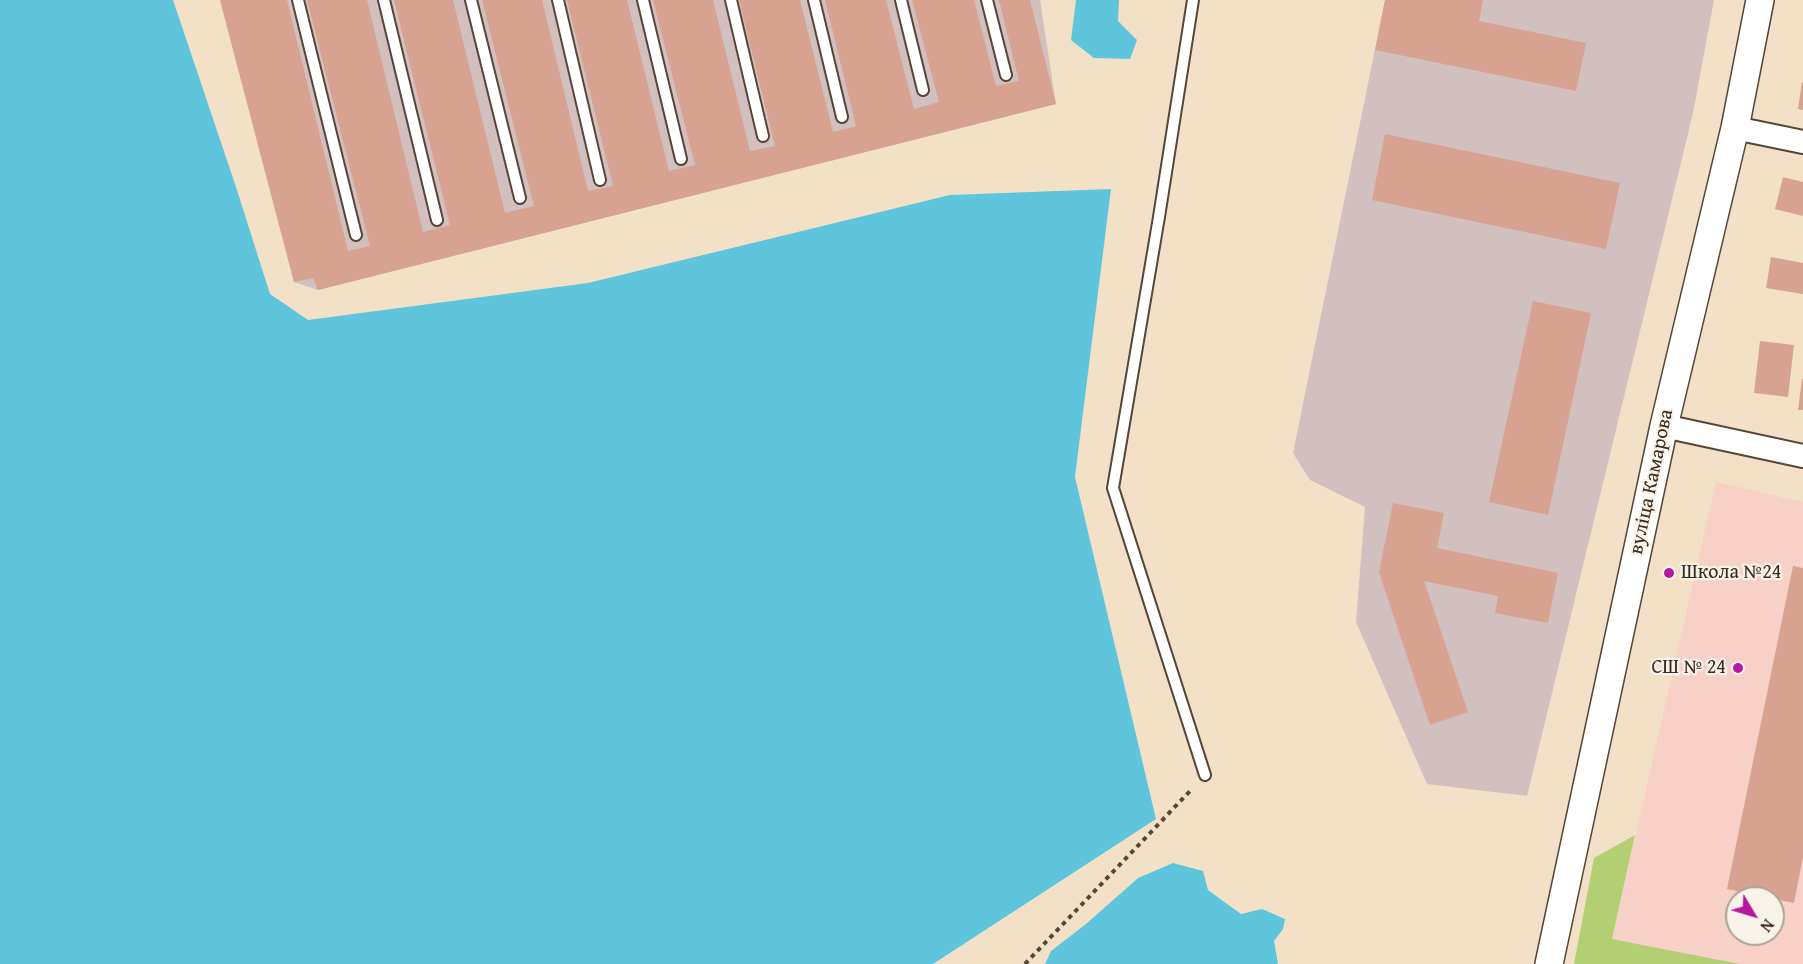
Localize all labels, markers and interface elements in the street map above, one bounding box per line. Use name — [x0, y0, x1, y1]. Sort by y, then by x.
street label: вуліца Камарова — [1625, 407, 1679, 557]
place label: Школа №24 — [1681, 561, 1781, 585]
marker: Школа №24 — [1662, 566, 1676, 580]
place label: СШ № 24 — [1651, 656, 1726, 680]
marker: СШ № 24 — [1731, 661, 1745, 675]
north arrow — [1725, 886, 1785, 946]
text: N — [1755, 914, 1780, 937]

